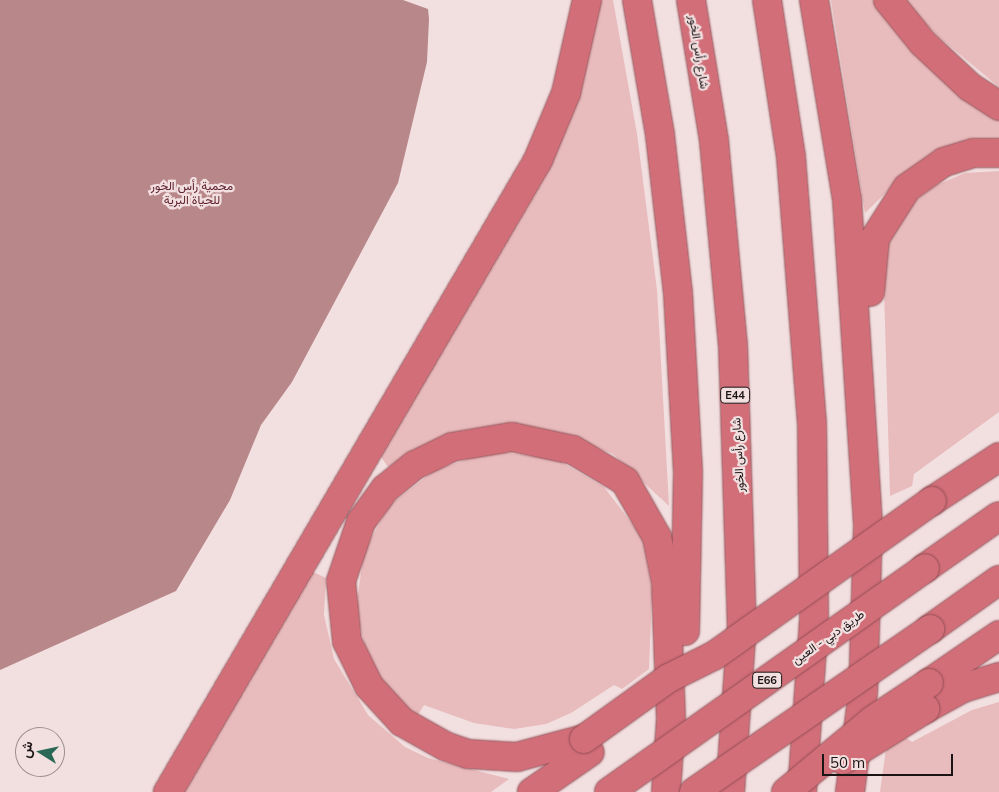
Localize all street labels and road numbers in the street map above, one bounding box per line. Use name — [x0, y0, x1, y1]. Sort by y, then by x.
street label: شارع رأس الخور — [686, 14, 712, 90]
road number: E44 — [720, 386, 750, 404]
street label: شارع رأس الخور — [729, 417, 747, 493]
street label: طريق دبي - العين — [789, 607, 867, 667]
road number: E66 — [752, 672, 782, 688]

